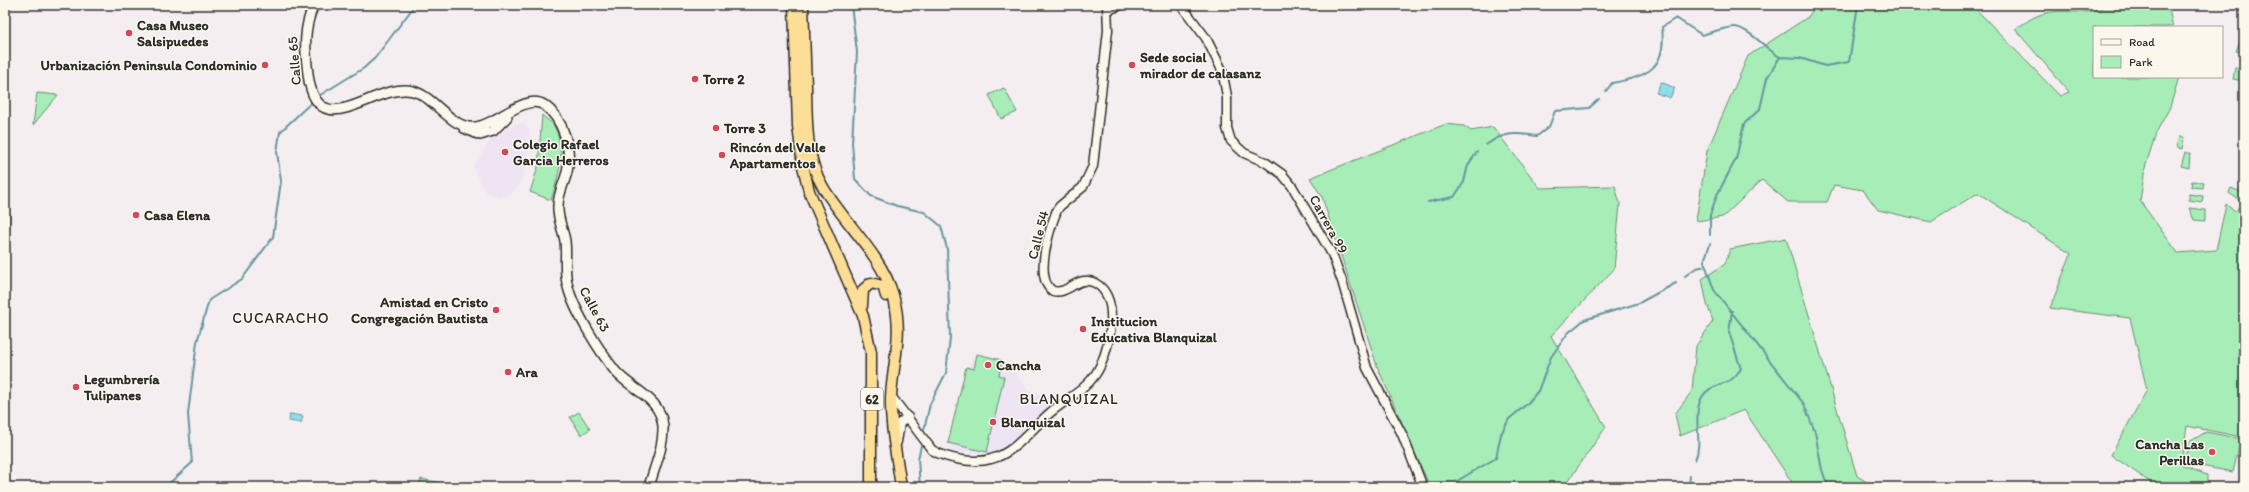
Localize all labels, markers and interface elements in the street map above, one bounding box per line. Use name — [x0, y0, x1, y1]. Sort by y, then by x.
place label: Casa Museo Salsipuedes — [137, 17, 209, 50]
legend — [2093, 26, 2223, 78]
marker: Casa Museo Salsipuedes — [124, 28, 134, 38]
text: Road — [2129, 35, 2155, 49]
street label: Calle 65 — [284, 36, 305, 86]
place label: Sede social mirador de calasanz — [1139, 49, 1261, 82]
text: Park — [2129, 55, 2153, 69]
place label: Urbanización Peninsula Condominio — [41, 57, 257, 74]
marker: Urbanización Peninsula Condominio — [260, 60, 270, 70]
marker: Sede social mirador de calasanz — [1127, 60, 1137, 70]
place label: Torre 2 — [702, 71, 745, 88]
marker: Torre 2 — [690, 74, 700, 84]
place label: Torre 3 — [723, 120, 766, 137]
marker: Torre 3 — [711, 123, 721, 133]
place label: Colegio Rafael Garcia Herreros — [513, 136, 609, 169]
place label: Rincón del Valle Apartamentos — [729, 139, 826, 172]
marker: Colegio Rafael Garcia Herreros — [500, 147, 510, 157]
marker: Rincón del Valle Apartamentos — [717, 150, 727, 160]
street label: Carrera 99 — [1306, 192, 1352, 257]
place label: Casa Elena — [144, 207, 211, 224]
street label: Calle 54 — [1024, 208, 1053, 261]
marker: Casa Elena — [131, 210, 141, 220]
street label: Calle 63 — [576, 284, 614, 335]
place label: Amistad en Cristo Congregación Bautista — [351, 294, 488, 327]
marker: Amistad en Cristo Congregación Bautista — [491, 305, 501, 315]
district label: CUCARACHO — [232, 309, 330, 327]
place label: Institucion Educativa Blanquizal — [1091, 313, 1218, 346]
marker: Institucion Educativa Blanquizal — [1078, 324, 1088, 334]
place label: Cancha — [996, 357, 1041, 374]
marker: Cancha — [983, 360, 993, 370]
place label: Ara — [515, 364, 539, 381]
marker: Ara — [503, 367, 513, 377]
place label: Legumbrería Tulipanes — [83, 371, 160, 404]
marker: Legumbrería Tulipanes — [71, 382, 81, 392]
road number: 62 — [861, 388, 883, 410]
district label: BLANQUIZAL — [1019, 390, 1119, 408]
place label: Blanquizal — [1001, 414, 1066, 431]
marker: Blanquizal — [988, 417, 998, 427]
place label: Cancha Las Perillas — [2135, 436, 2204, 469]
marker: Cancha Las Perillas — [2207, 447, 2217, 457]

